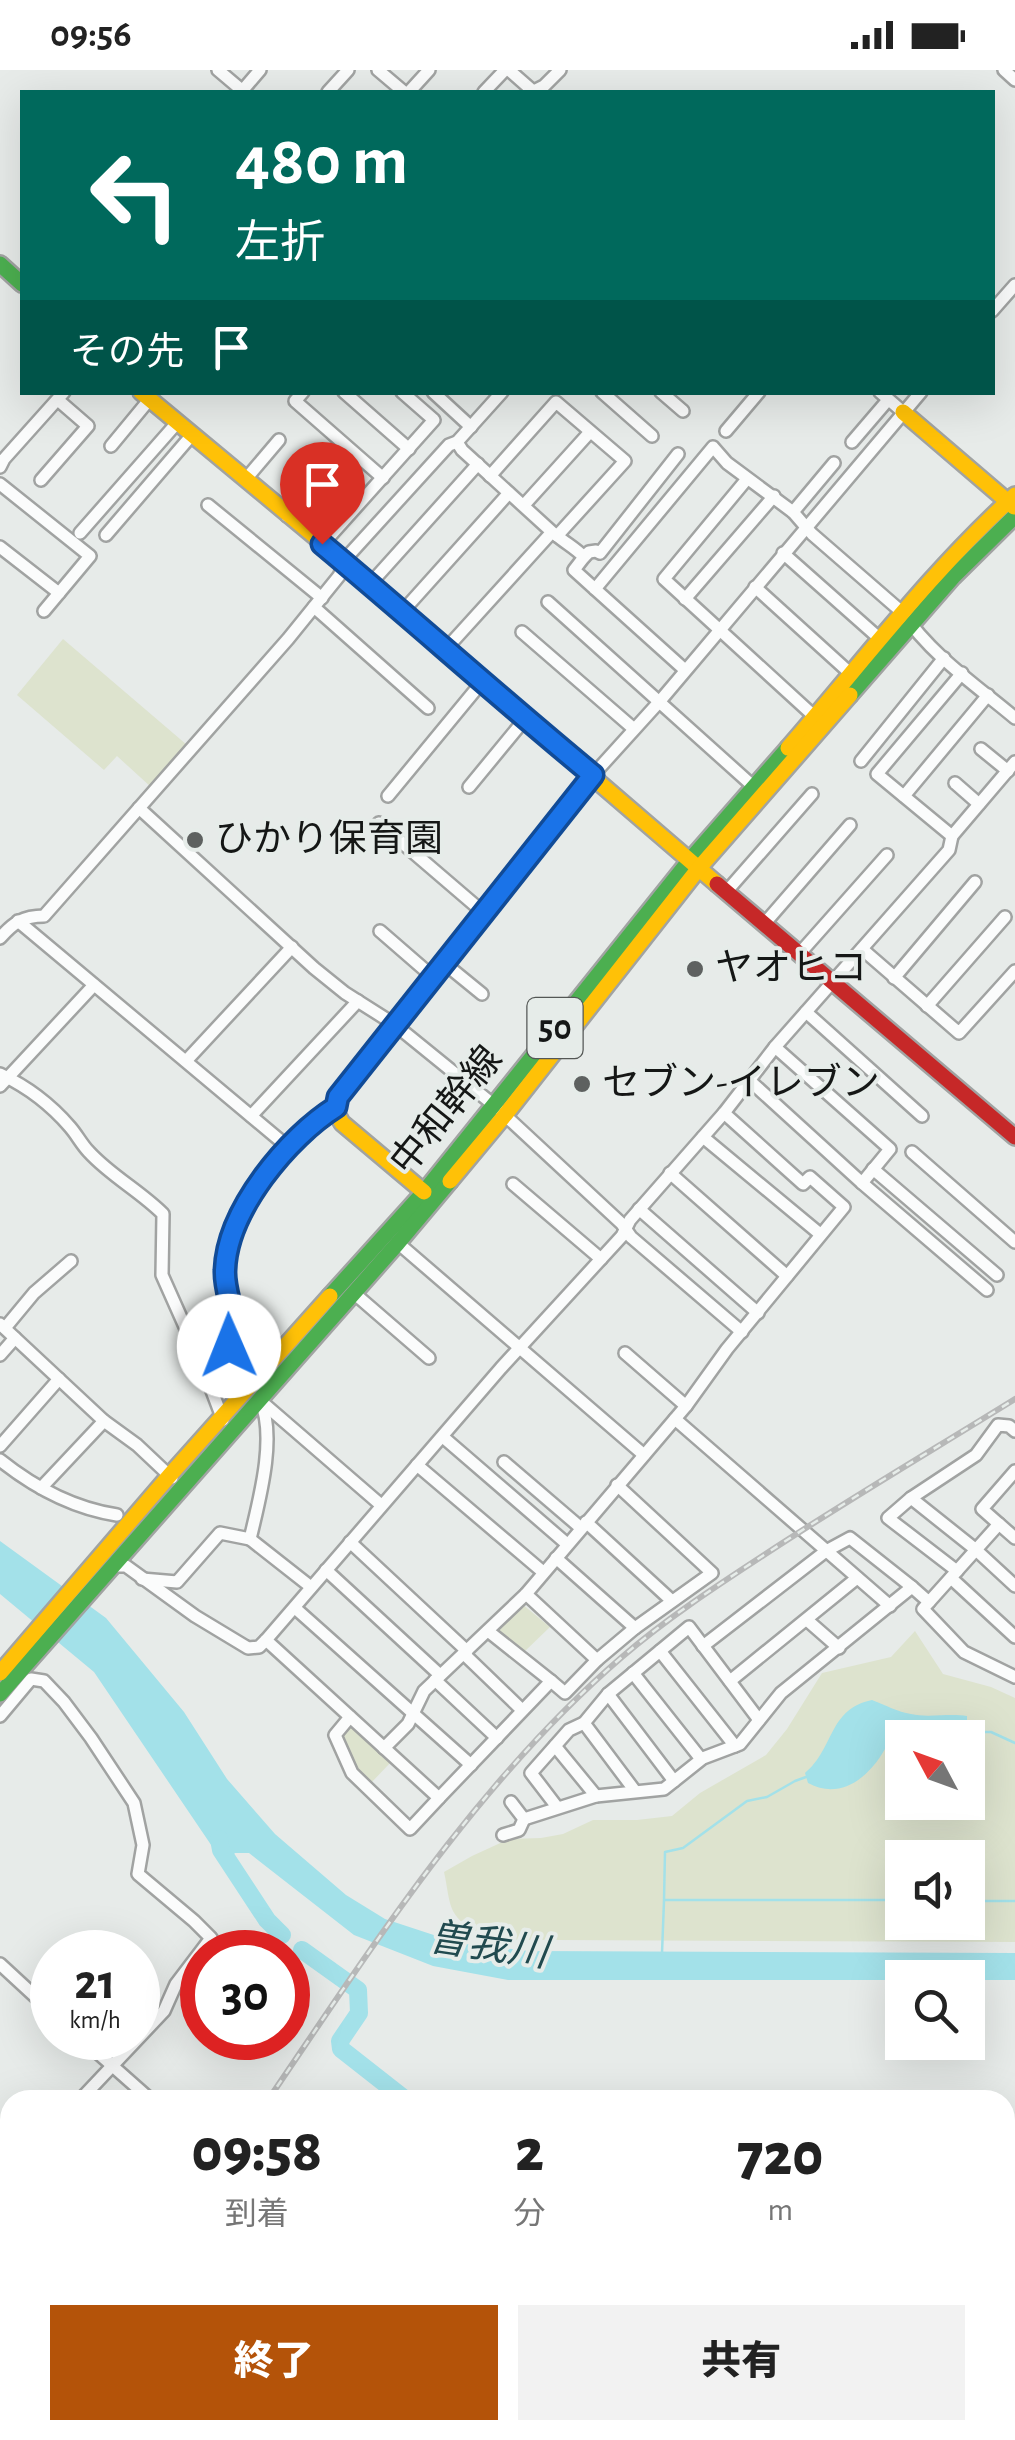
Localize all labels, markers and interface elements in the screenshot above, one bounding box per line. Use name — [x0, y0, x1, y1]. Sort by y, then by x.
text: 09:56 — [50, 16, 132, 54]
text: 480 m — [235, 127, 408, 197]
icon: left — [70, 130, 200, 260]
text: 左折 — [235, 221, 325, 266]
icon: arrive — [204, 320, 259, 375]
text: その先 — [70, 334, 184, 372]
pin — [280, 442, 365, 545]
icon: arrive — [295, 457, 350, 512]
place label: ひかり保育園 — [215, 819, 443, 859]
marker: ひかり保育園 — [184, 829, 206, 851]
place label: ヤオヒコ — [715, 949, 867, 988]
marker: ヤオヒコ — [684, 958, 706, 980]
road number: 50 — [528, 998, 582, 1058]
street label: 中和幹線 — [383, 1039, 510, 1182]
place label: セブン-イレブン — [602, 1062, 880, 1103]
marker: セブン-イレブン — [571, 1073, 593, 1095]
position arrow — [177, 1294, 281, 1398]
north arrow — [885, 1720, 985, 1820]
map controls — [885, 1720, 985, 2060]
button: sound — [885, 1840, 985, 1940]
water label: 曽我川 — [426, 1916, 554, 1975]
speed limit sign: 30 — [180, 1930, 310, 2060]
text: 21 — [74, 1958, 116, 2008]
button: search — [885, 1960, 985, 2060]
text: km/h — [69, 2008, 121, 2033]
text: 09:58 — [192, 2122, 322, 2182]
text: 2 — [515, 2122, 544, 2182]
text: 720 — [737, 2126, 823, 2186]
text: m — [768, 2194, 793, 2226]
text: 到着 — [225, 2198, 289, 2230]
text: 分 — [514, 2198, 546, 2230]
button: 終了 — [50, 2305, 498, 2420]
button: 共有 — [518, 2305, 965, 2420]

